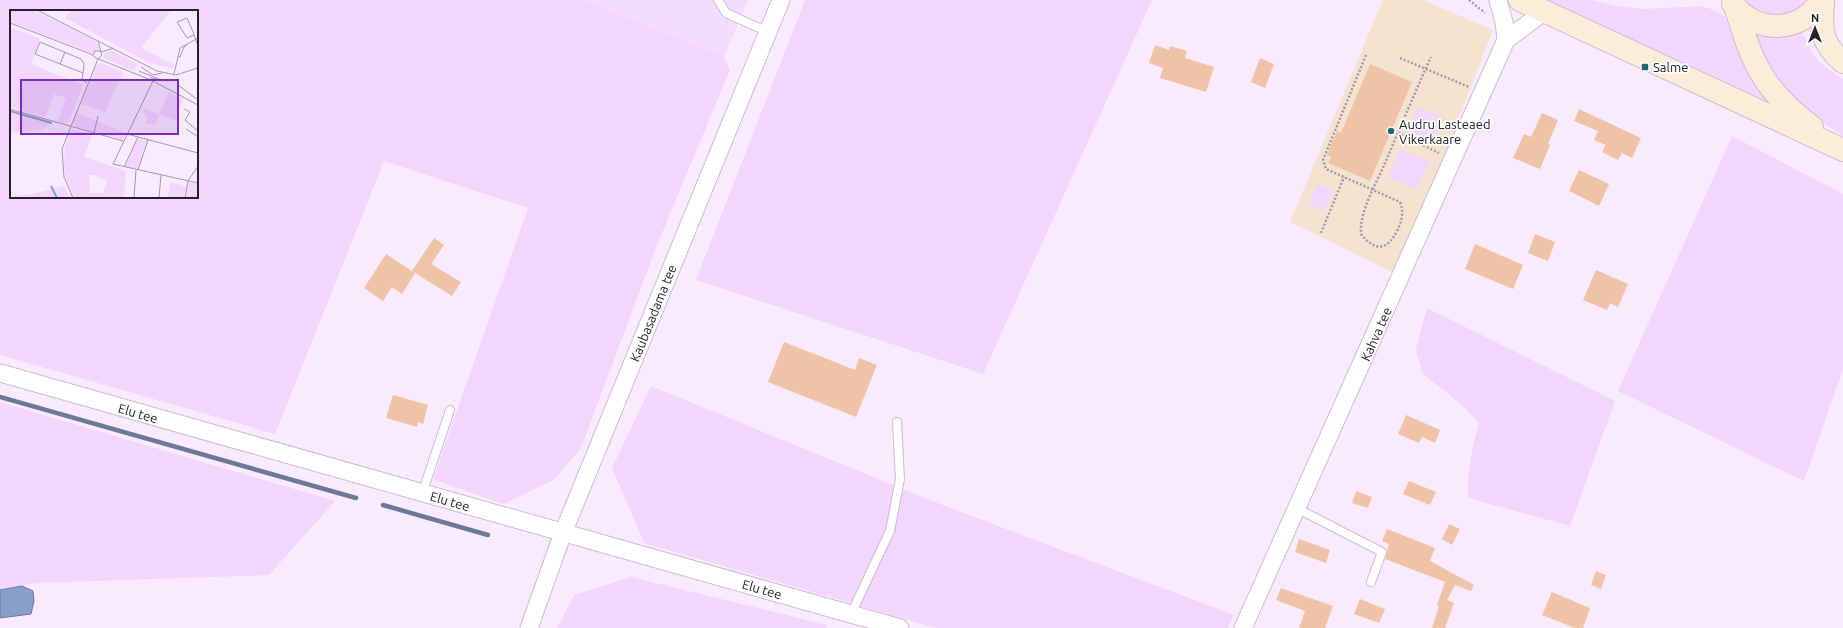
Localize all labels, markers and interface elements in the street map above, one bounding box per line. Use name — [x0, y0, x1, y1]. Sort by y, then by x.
north arrow — [1795, 8, 1835, 48]
inset map — [10, 10, 198, 198]
text: N — [1811, 12, 1819, 24]
place label: Salme — [1653, 60, 1688, 74]
marker: Salme — [1640, 62, 1650, 72]
place label: Audru Lasteaed Vikerkaare — [1399, 117, 1490, 146]
marker: Audru Lasteaed Vikerkaare — [1386, 126, 1396, 136]
street label: Kaubasadama tee — [627, 263, 679, 363]
street label: Kahva tee — [1358, 305, 1394, 363]
street label: Elu tee — [117, 401, 159, 425]
street label: Elu tee — [429, 489, 471, 513]
street label: Elu tee — [741, 577, 783, 601]

